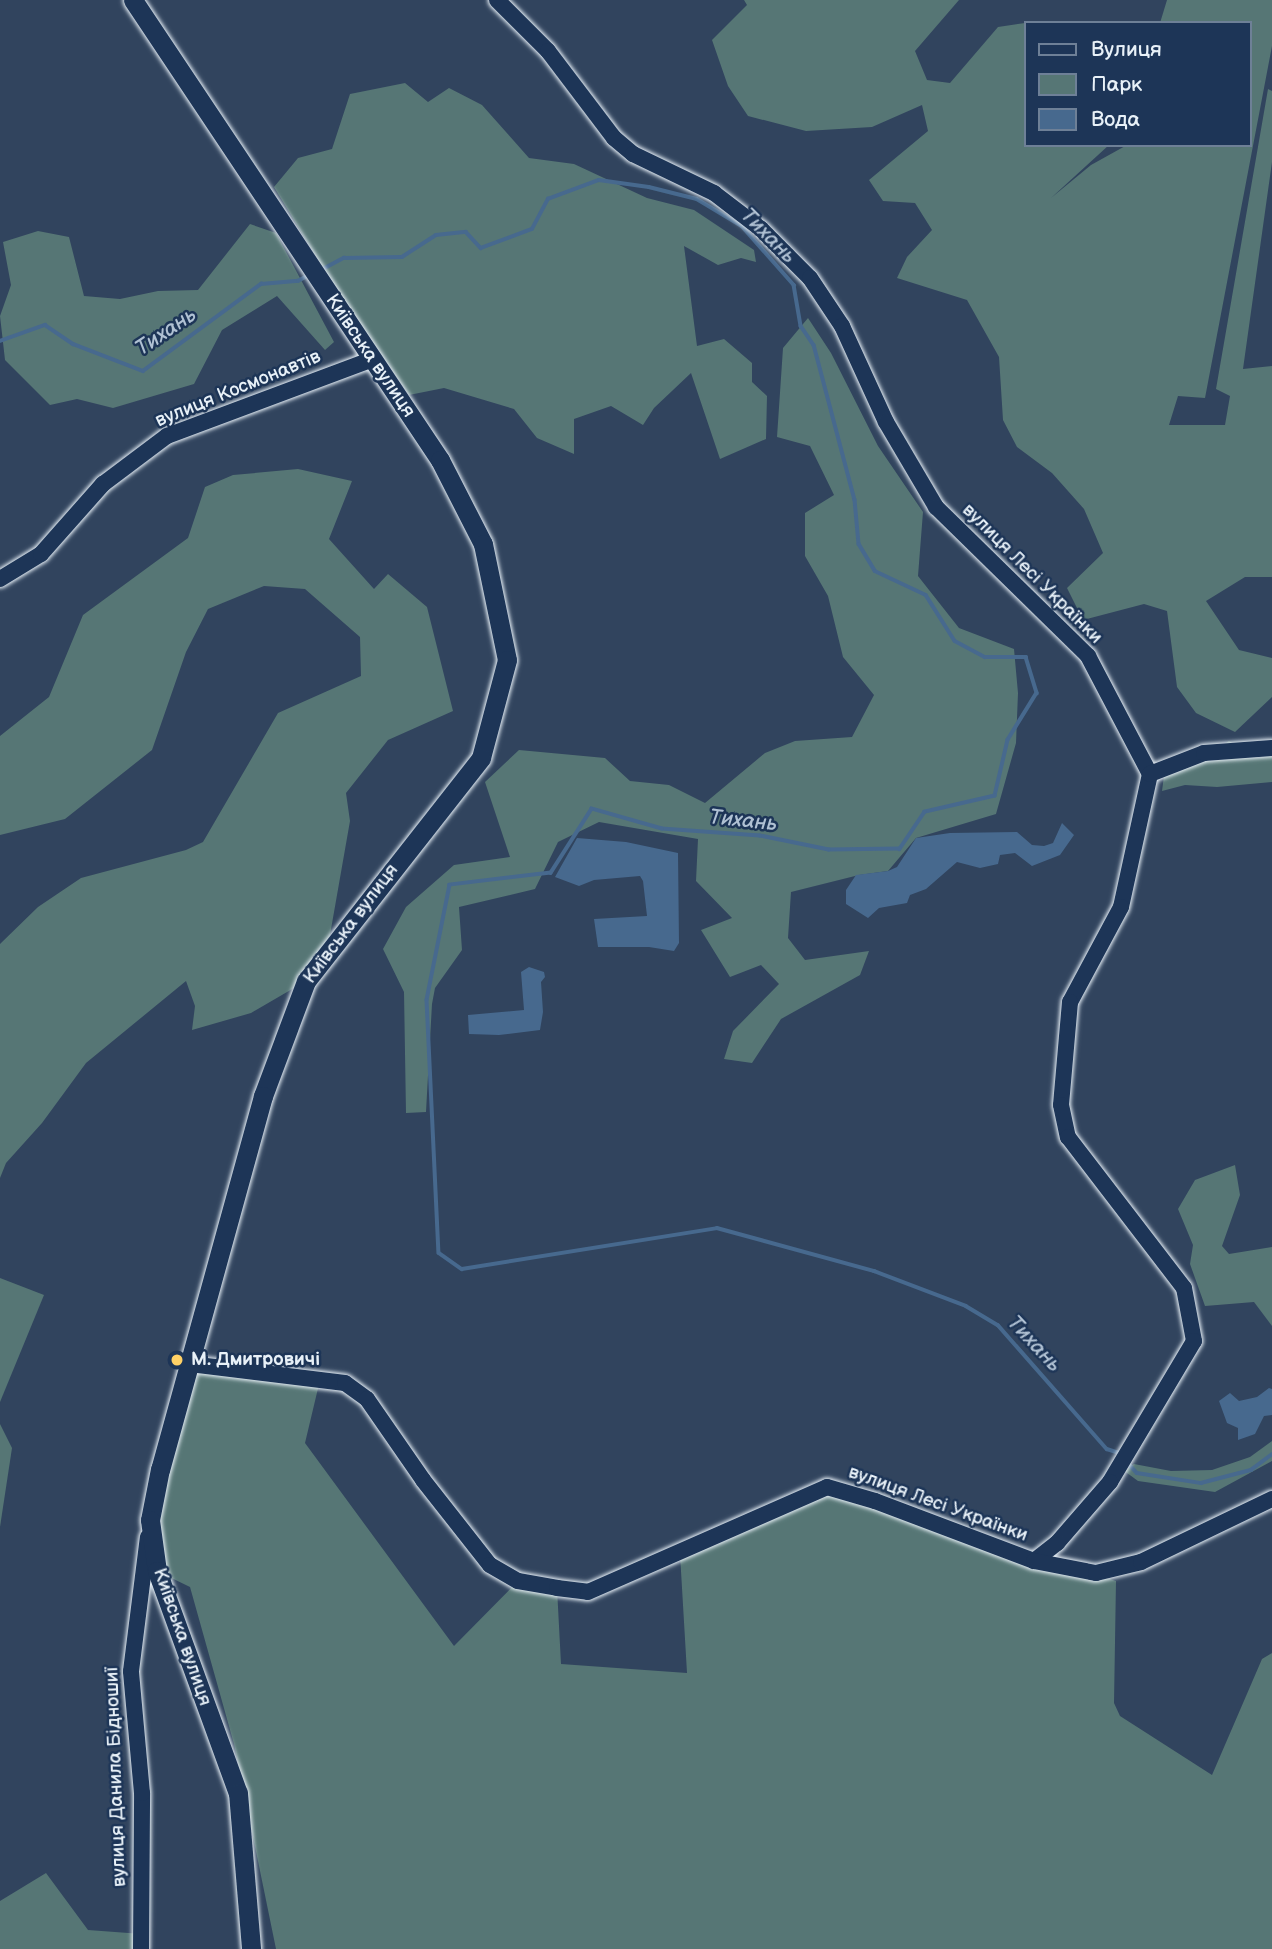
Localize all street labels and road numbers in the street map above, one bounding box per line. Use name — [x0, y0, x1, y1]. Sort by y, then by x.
street label: Київська вулиця — [320, 290, 420, 422]
street label: вулиця Космонавтів — [152, 345, 324, 433]
street label: вулиця Лесі Українки — [957, 499, 1107, 649]
street label: Київська вулиця — [299, 860, 403, 988]
street label: вулиця Лесі Українки — [845, 1461, 1031, 1547]
street label: Київська вулиця — [148, 1565, 216, 1709]
street label: вулиця Данила Бідношиї — [101, 1667, 131, 1887]

